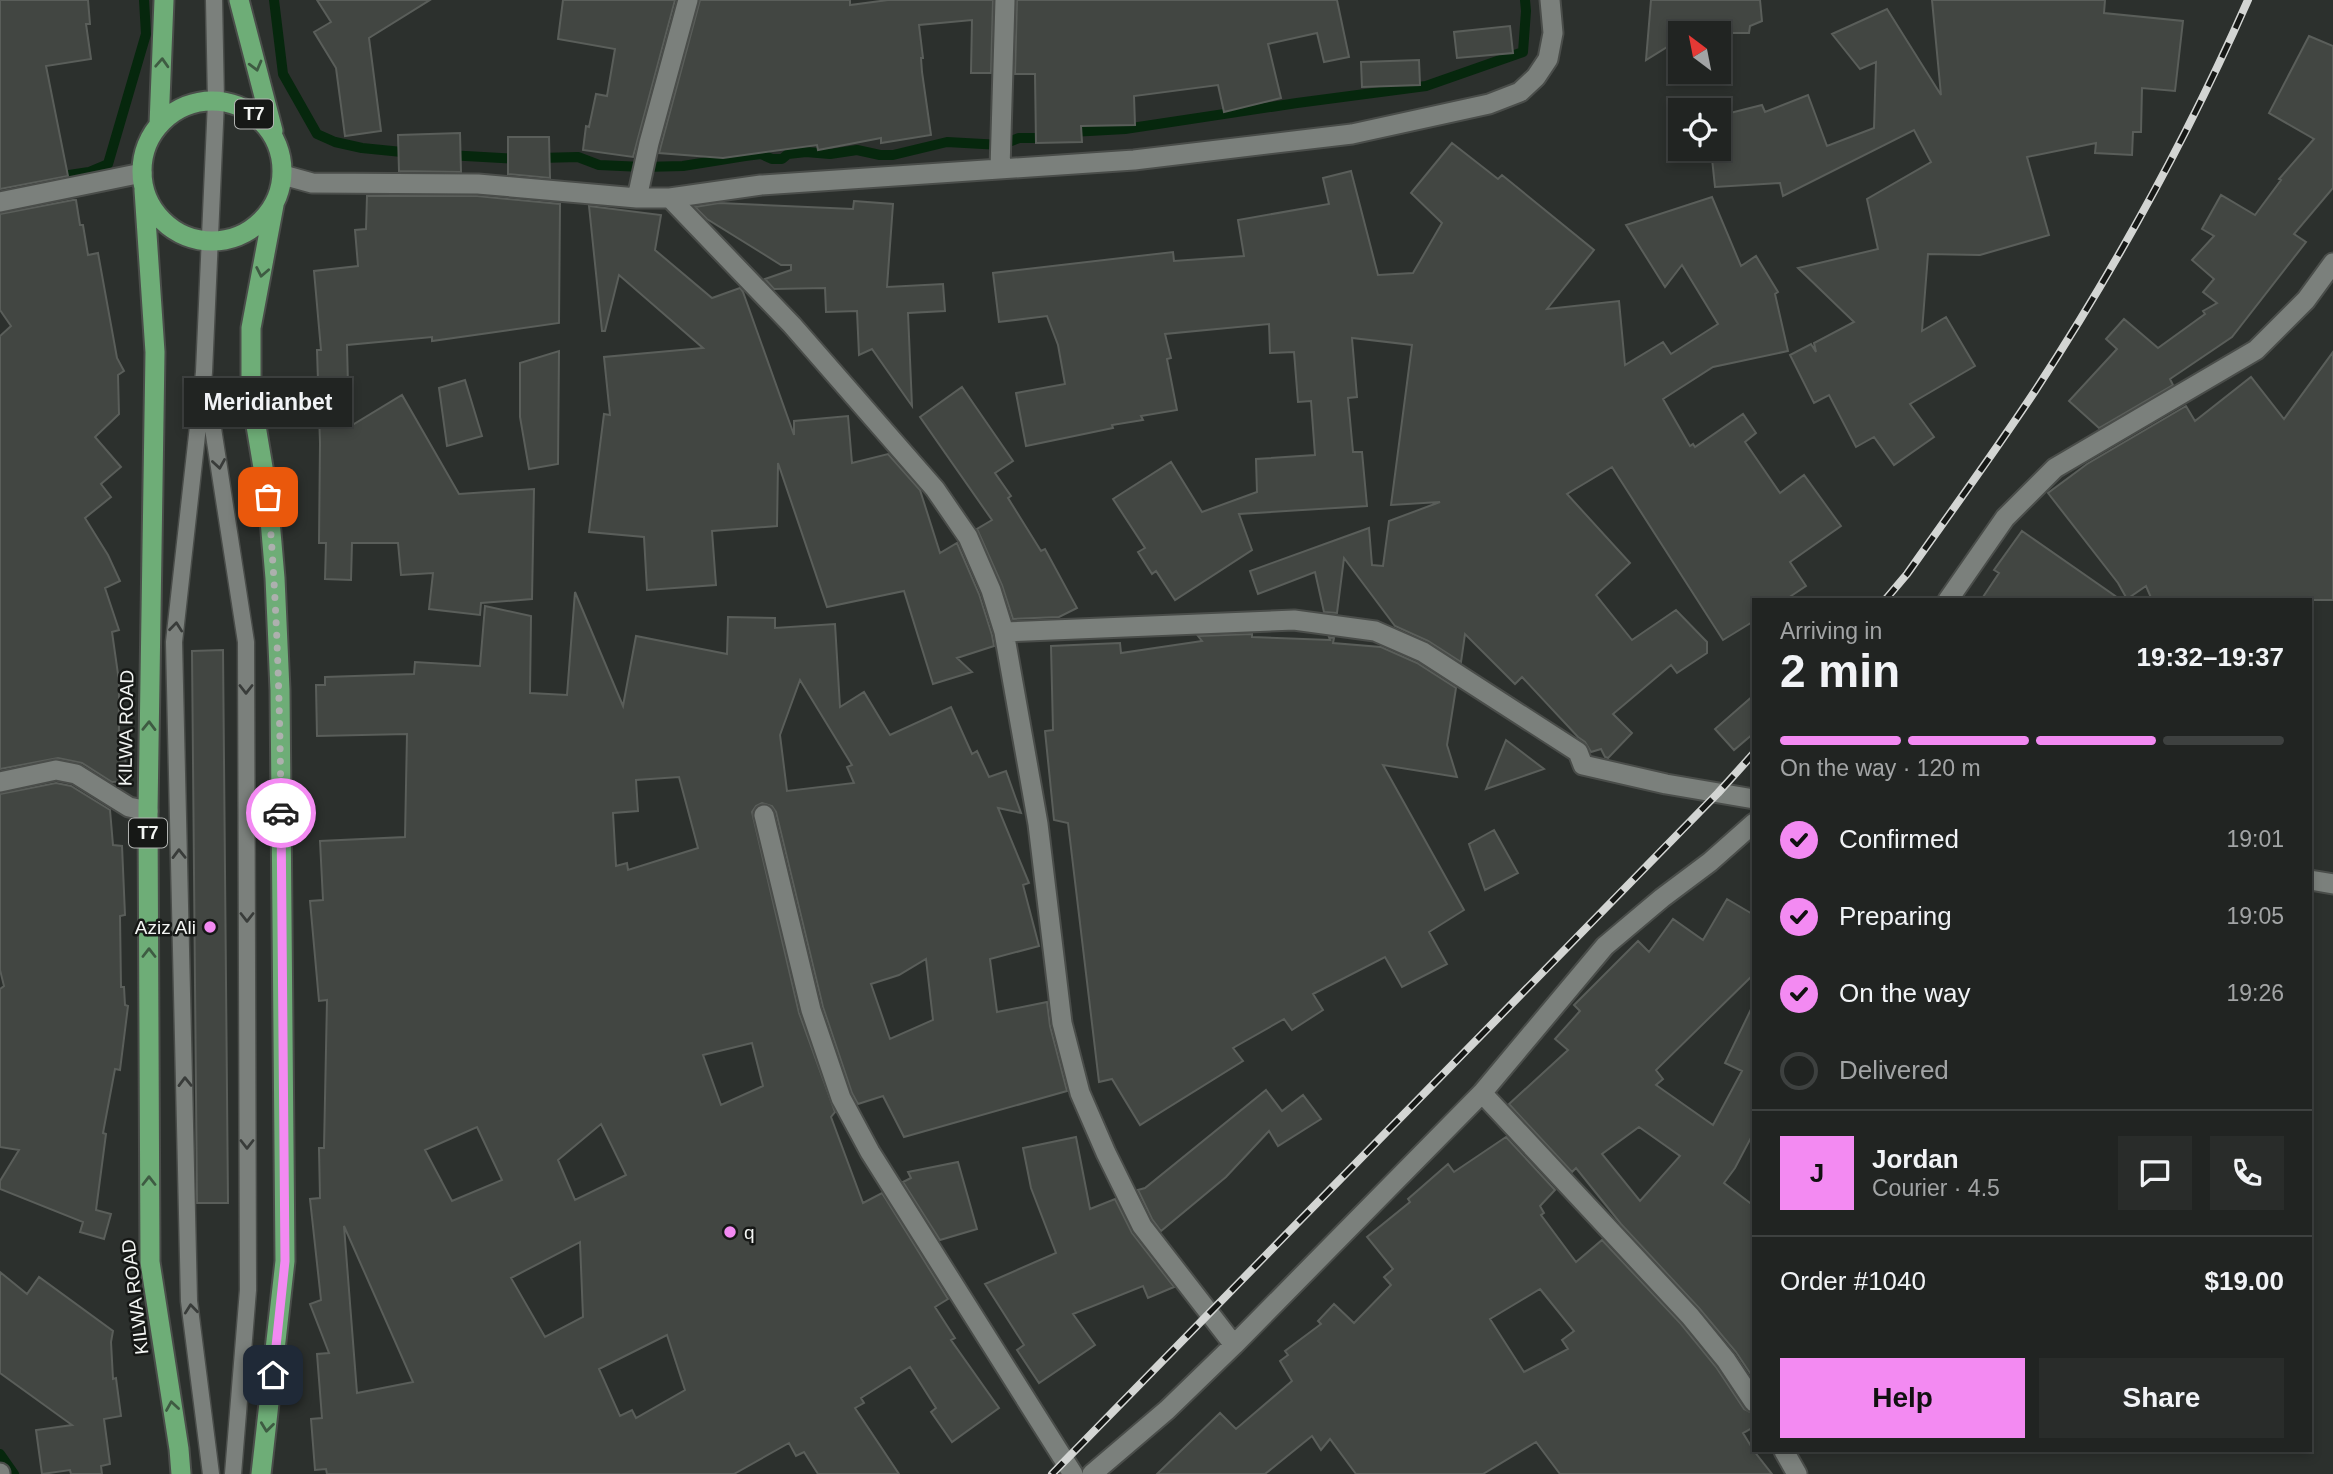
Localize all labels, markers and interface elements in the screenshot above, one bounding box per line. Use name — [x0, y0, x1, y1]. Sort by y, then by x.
north arrow — [1668, 21, 1731, 84]
map controls — [1668, 21, 1731, 161]
one-way arrow — [154, 57, 169, 68]
one-way arrow — [248, 60, 262, 72]
button: locate — [1668, 98, 1731, 161]
road number: T7 — [235, 100, 273, 128]
one-way arrow — [255, 266, 270, 278]
callout: Meridianbet — [184, 378, 352, 427]
text: Meridianbet — [203, 389, 333, 415]
one-way arrow — [211, 458, 226, 470]
pin — [238, 467, 298, 527]
icon: bag — [249, 478, 287, 516]
text: Arriving in — [1780, 618, 1882, 644]
one-way arrow — [168, 621, 183, 632]
text: 19:32–19:37 — [2137, 642, 2284, 672]
text: 2 min — [1780, 645, 1900, 697]
street label: KILWA ROAD — [114, 670, 138, 786]
one-way arrow — [238, 685, 254, 695]
one-way arrow — [141, 720, 157, 730]
text: On the way · 120 m — [1780, 755, 1981, 781]
courier — [246, 778, 316, 848]
icon: car — [262, 794, 300, 832]
road number: T7 — [129, 818, 167, 848]
icon: check — [1780, 821, 1818, 859]
text: Confirmed — [1839, 824, 1959, 854]
text: 19:01 — [2226, 826, 2284, 852]
one-way arrow — [172, 848, 187, 859]
icon: check — [1780, 898, 1818, 936]
text: Preparing — [1839, 901, 1952, 931]
text: 19:05 — [2226, 903, 2284, 929]
one-way arrow — [239, 912, 255, 923]
place label: Aziz Ali — [135, 917, 196, 938]
marker: Aziz Ali — [202, 919, 218, 935]
one-way arrow — [141, 947, 156, 958]
icon: check — [1780, 975, 1818, 1013]
text: On the way — [1839, 978, 1971, 1008]
text: 19:26 — [2226, 980, 2284, 1006]
text: Delivered — [1839, 1055, 1949, 1085]
one-way arrow — [177, 1076, 192, 1087]
button: chat — [2118, 1136, 2192, 1210]
button: phone — [2210, 1136, 2284, 1210]
one-way arrow — [240, 1139, 255, 1150]
text: Jordan — [1872, 1144, 1959, 1174]
text: J — [1810, 1158, 1824, 1188]
one-way arrow — [141, 1175, 157, 1185]
text: Courier · 4.5 — [1872, 1175, 2000, 1201]
place label: q — [744, 1222, 755, 1243]
marker: q — [722, 1224, 738, 1240]
street label: KILWA ROAD — [118, 1238, 152, 1356]
text: Order #1040 — [1780, 1266, 1926, 1296]
text: $19.00 — [2204, 1266, 2284, 1296]
one-way arrow — [183, 1303, 198, 1315]
pin — [243, 1345, 303, 1405]
icon: home — [254, 1356, 292, 1394]
button: Help — [1780, 1358, 2025, 1438]
button: Share — [2039, 1358, 2284, 1438]
one-way arrow — [165, 1400, 180, 1412]
one-way arrow — [259, 1421, 274, 1432]

